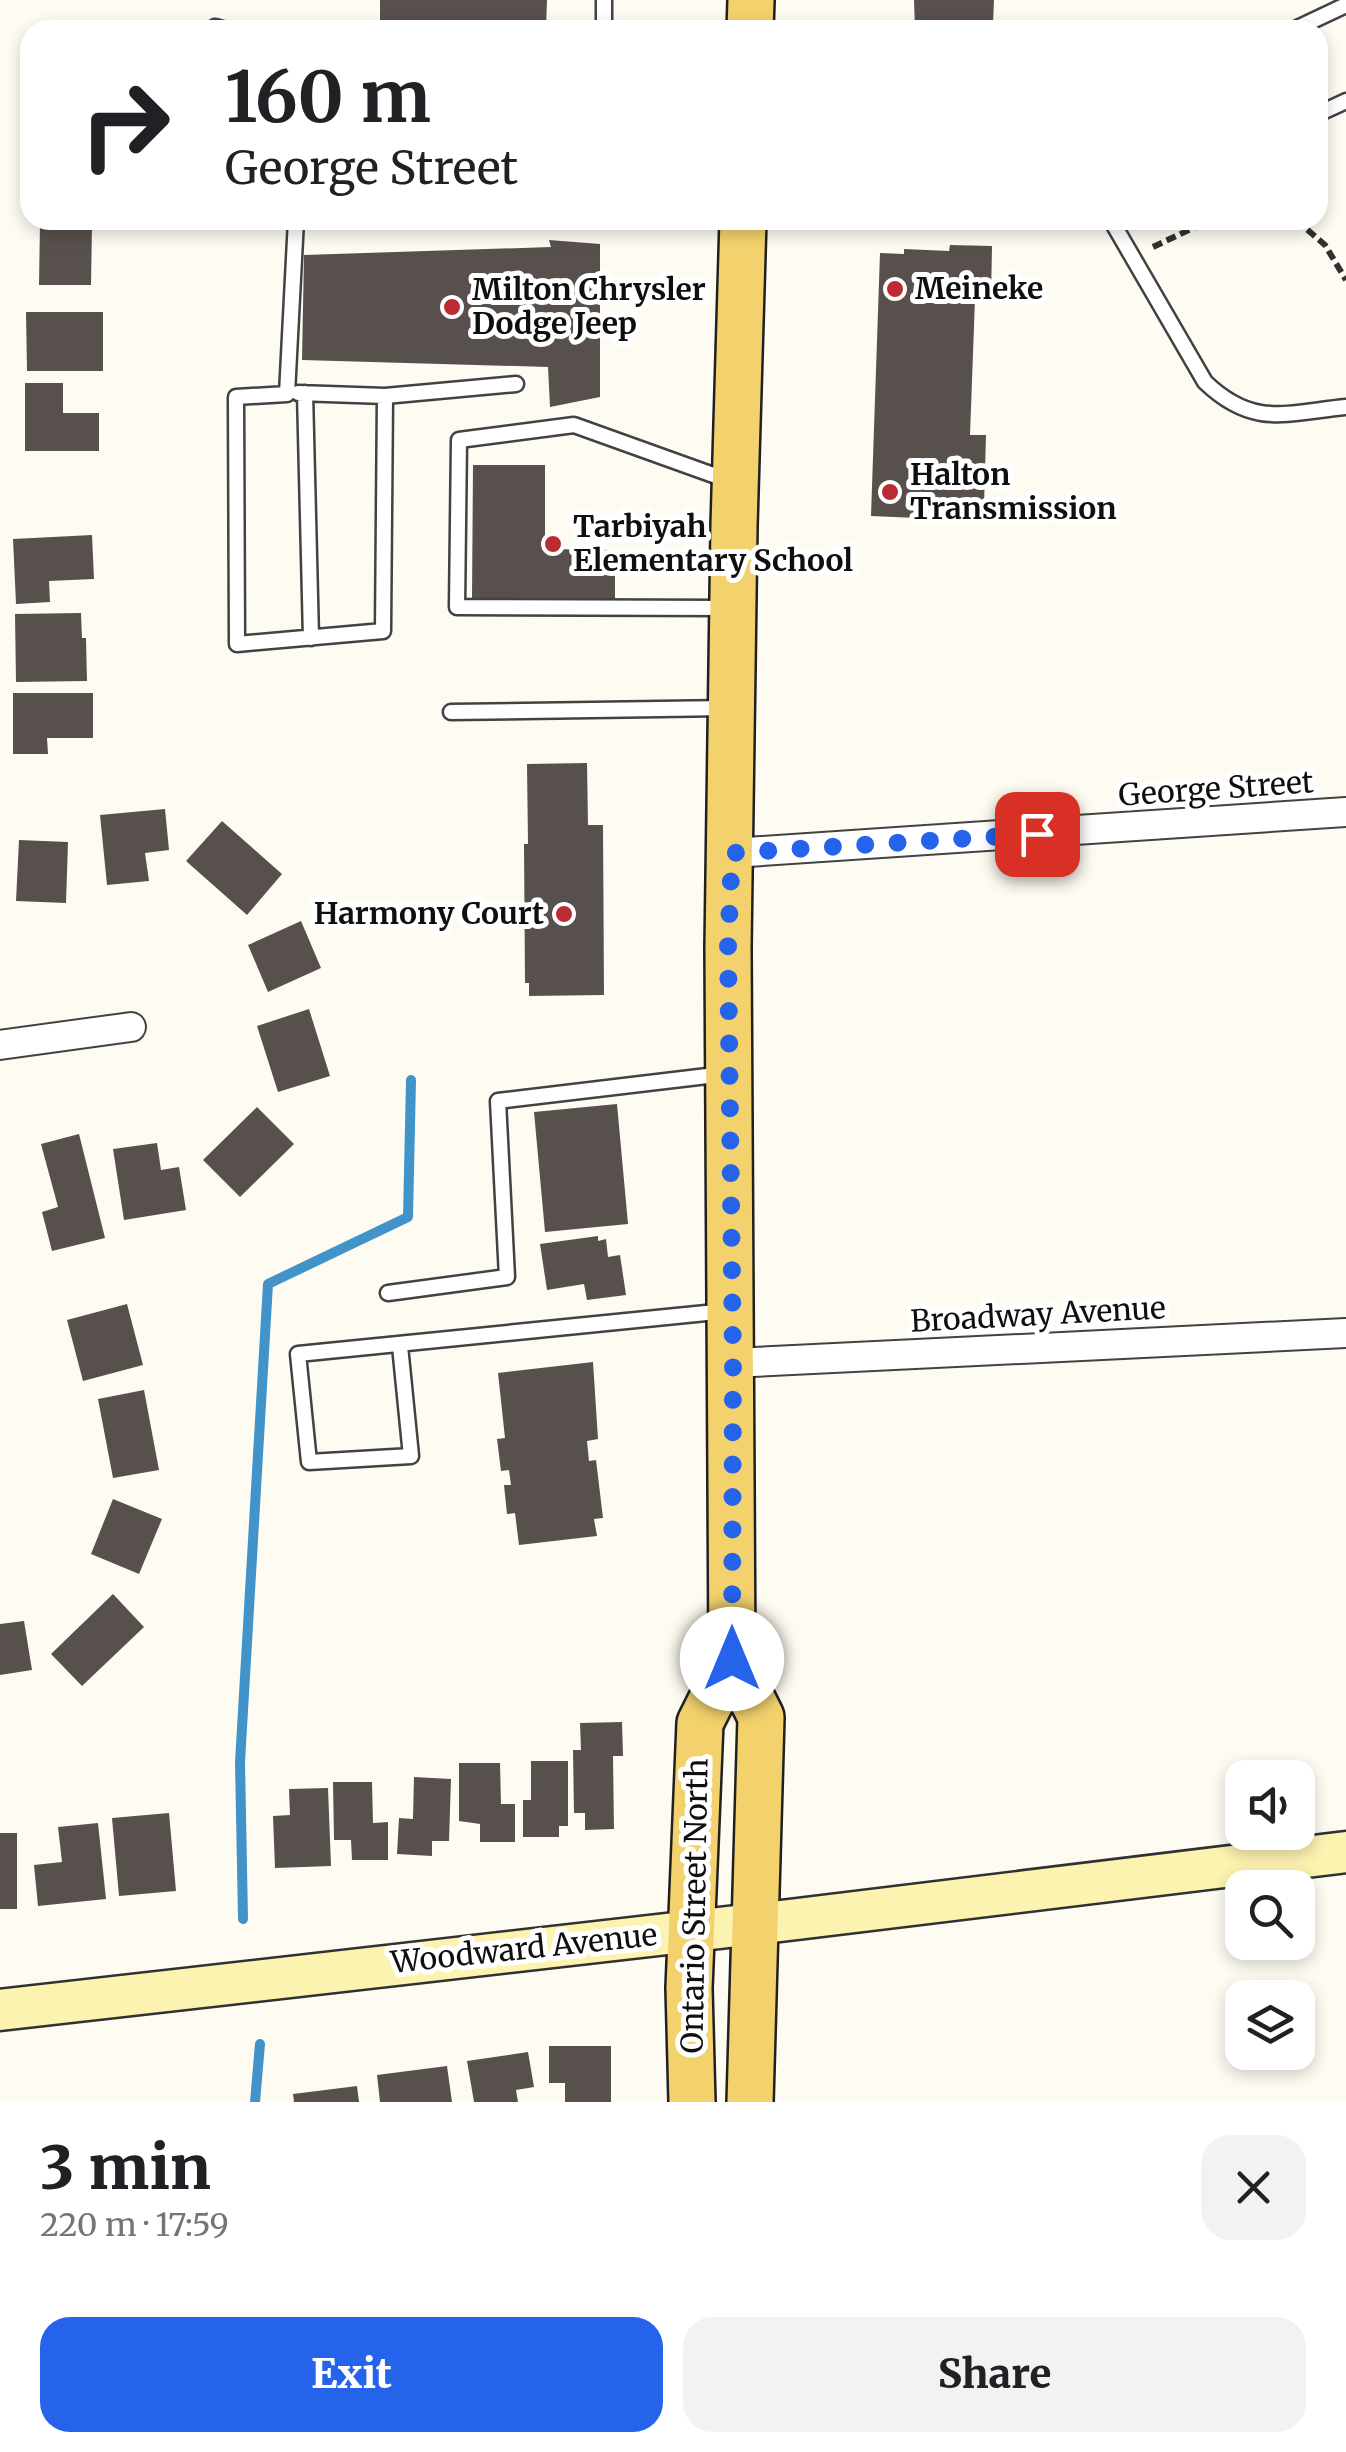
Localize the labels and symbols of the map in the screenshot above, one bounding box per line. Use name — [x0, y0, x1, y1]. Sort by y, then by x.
place label: Meineke — [915, 269, 1043, 307]
place label: Milton Chrysler Dodge Jeep — [472, 270, 706, 342]
marker: Meineke — [884, 278, 906, 300]
marker: Milton Chrysler Dodge Jeep — [441, 296, 463, 318]
place label: Halton Transmission — [910, 455, 1116, 527]
marker: Halton Transmission — [879, 481, 901, 503]
place label: Tarbiyah Elementary School — [573, 507, 853, 579]
marker: Tarbiyah Elementary School — [542, 533, 564, 555]
street label: George Street — [1117, 762, 1315, 814]
pin — [995, 792, 1080, 877]
place label: Harmony Court — [314, 894, 544, 932]
marker: Harmony Court — [553, 903, 575, 925]
street label: Broadway Avenue — [909, 1288, 1167, 1340]
position arrow — [680, 1607, 784, 1711]
street label: Ontario Street North — [672, 1758, 716, 2054]
street label: Woodward Avenue — [388, 1915, 659, 1981]

